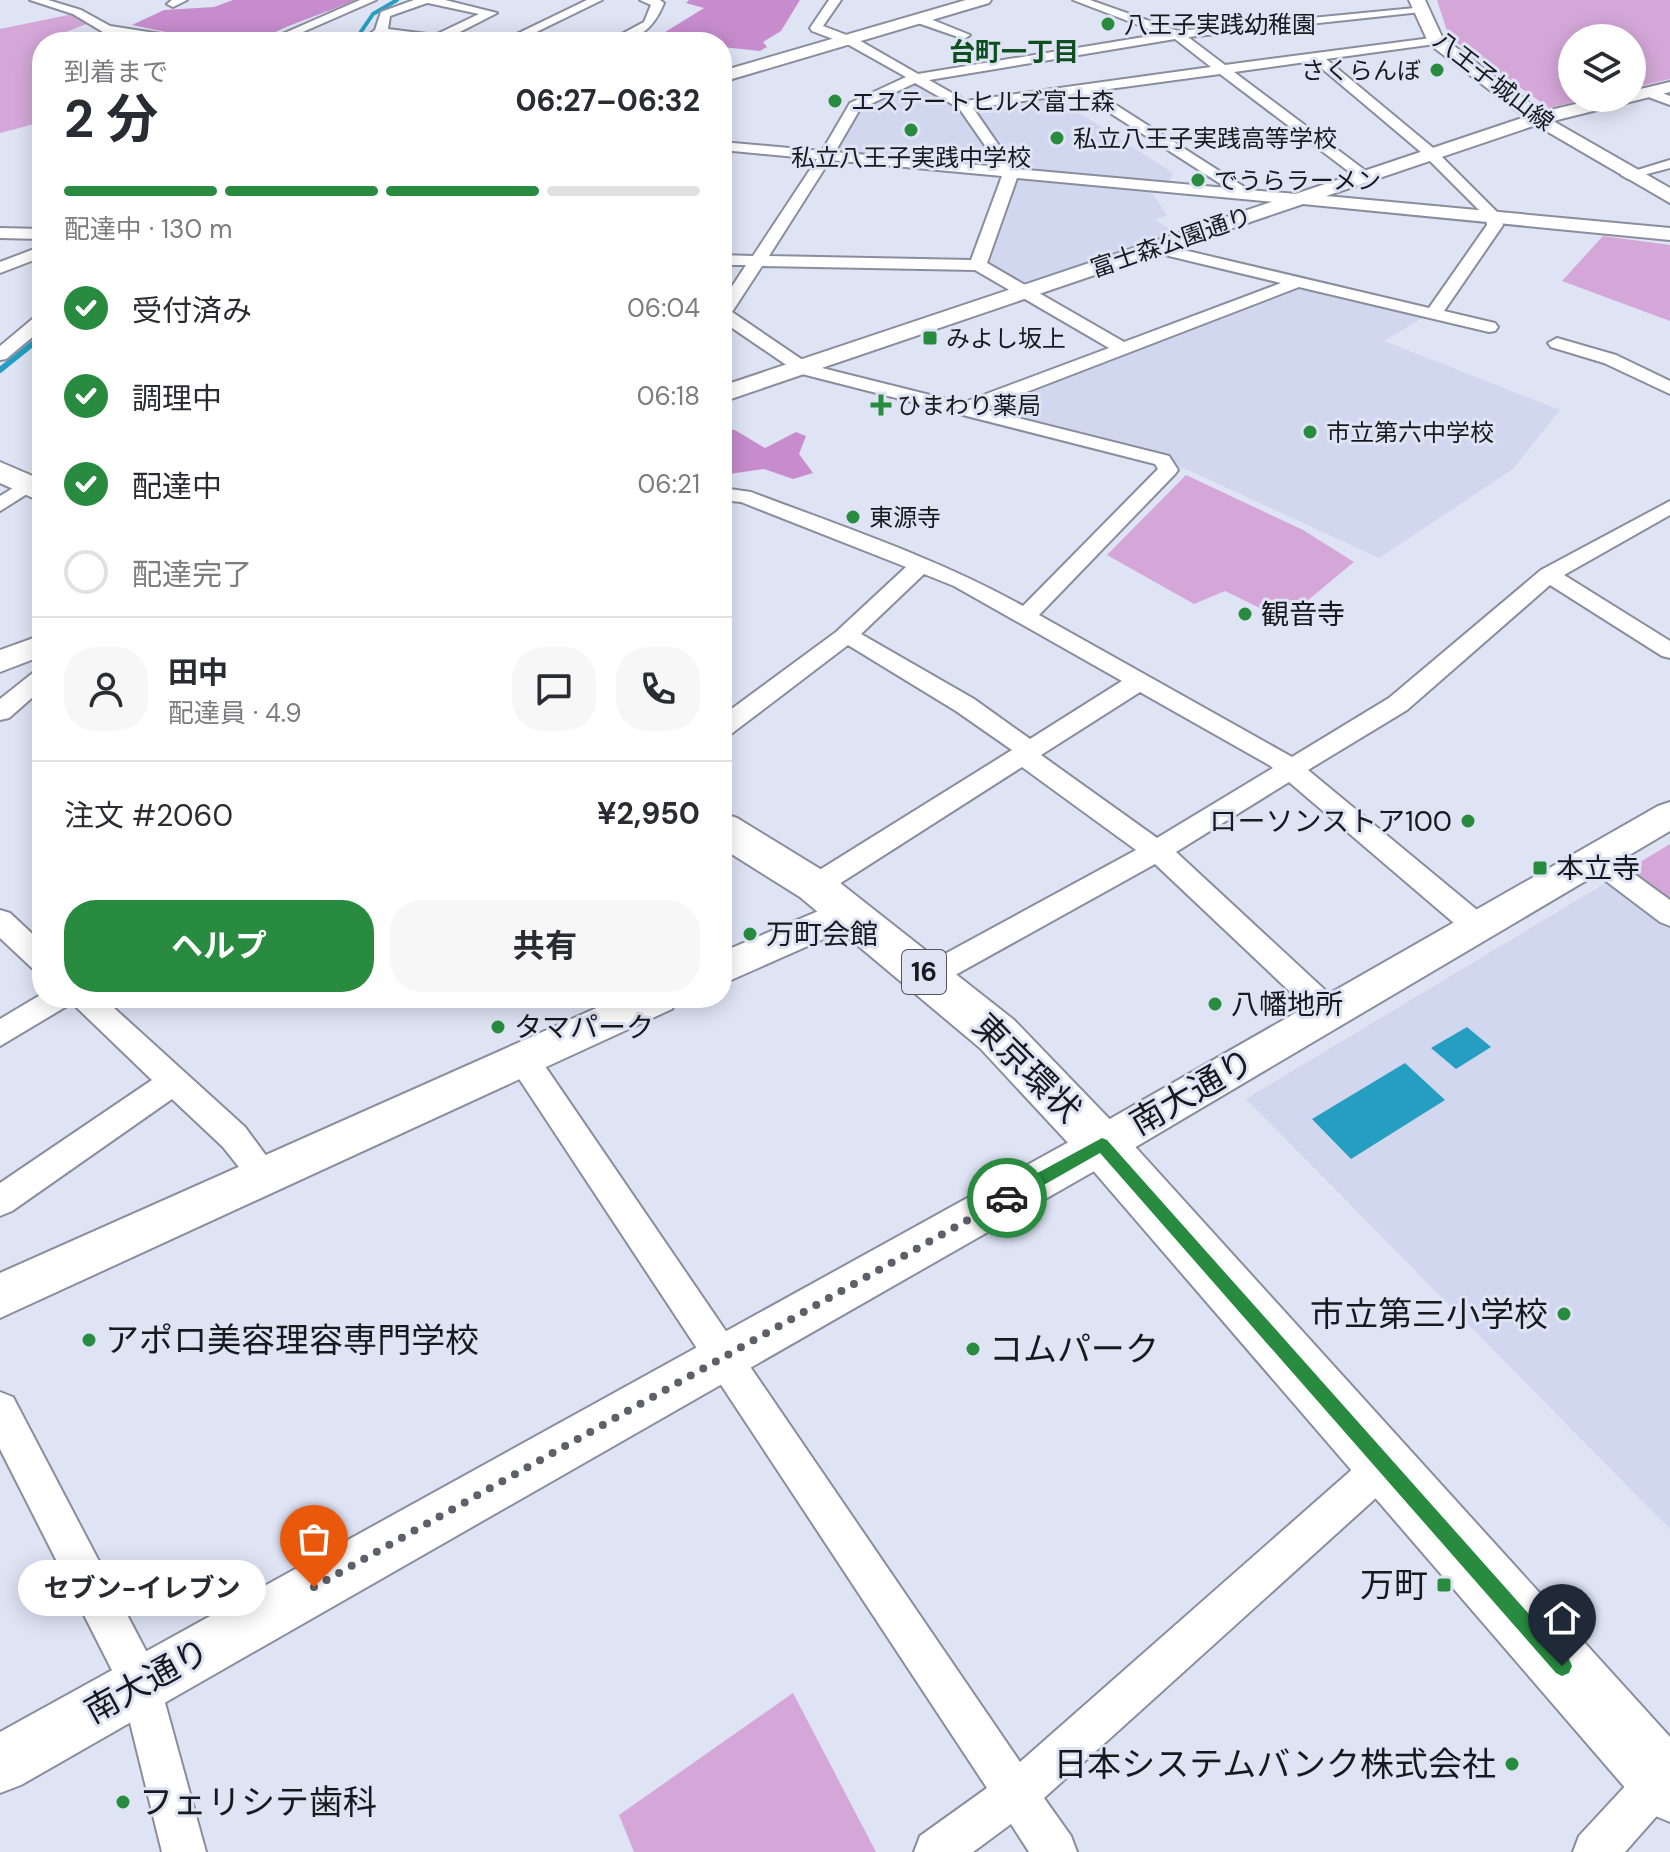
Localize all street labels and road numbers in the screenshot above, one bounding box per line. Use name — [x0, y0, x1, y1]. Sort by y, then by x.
street label: 八王子城山線 — [1428, 24, 1560, 138]
street label: 富士森公園通り — [1087, 200, 1255, 284]
road number: 16 — [902, 950, 946, 994]
street label: 東京環状 — [963, 1004, 1091, 1132]
street label: 南大通り — [1122, 1039, 1262, 1145]
street label: 南大通り — [77, 1628, 217, 1734]

